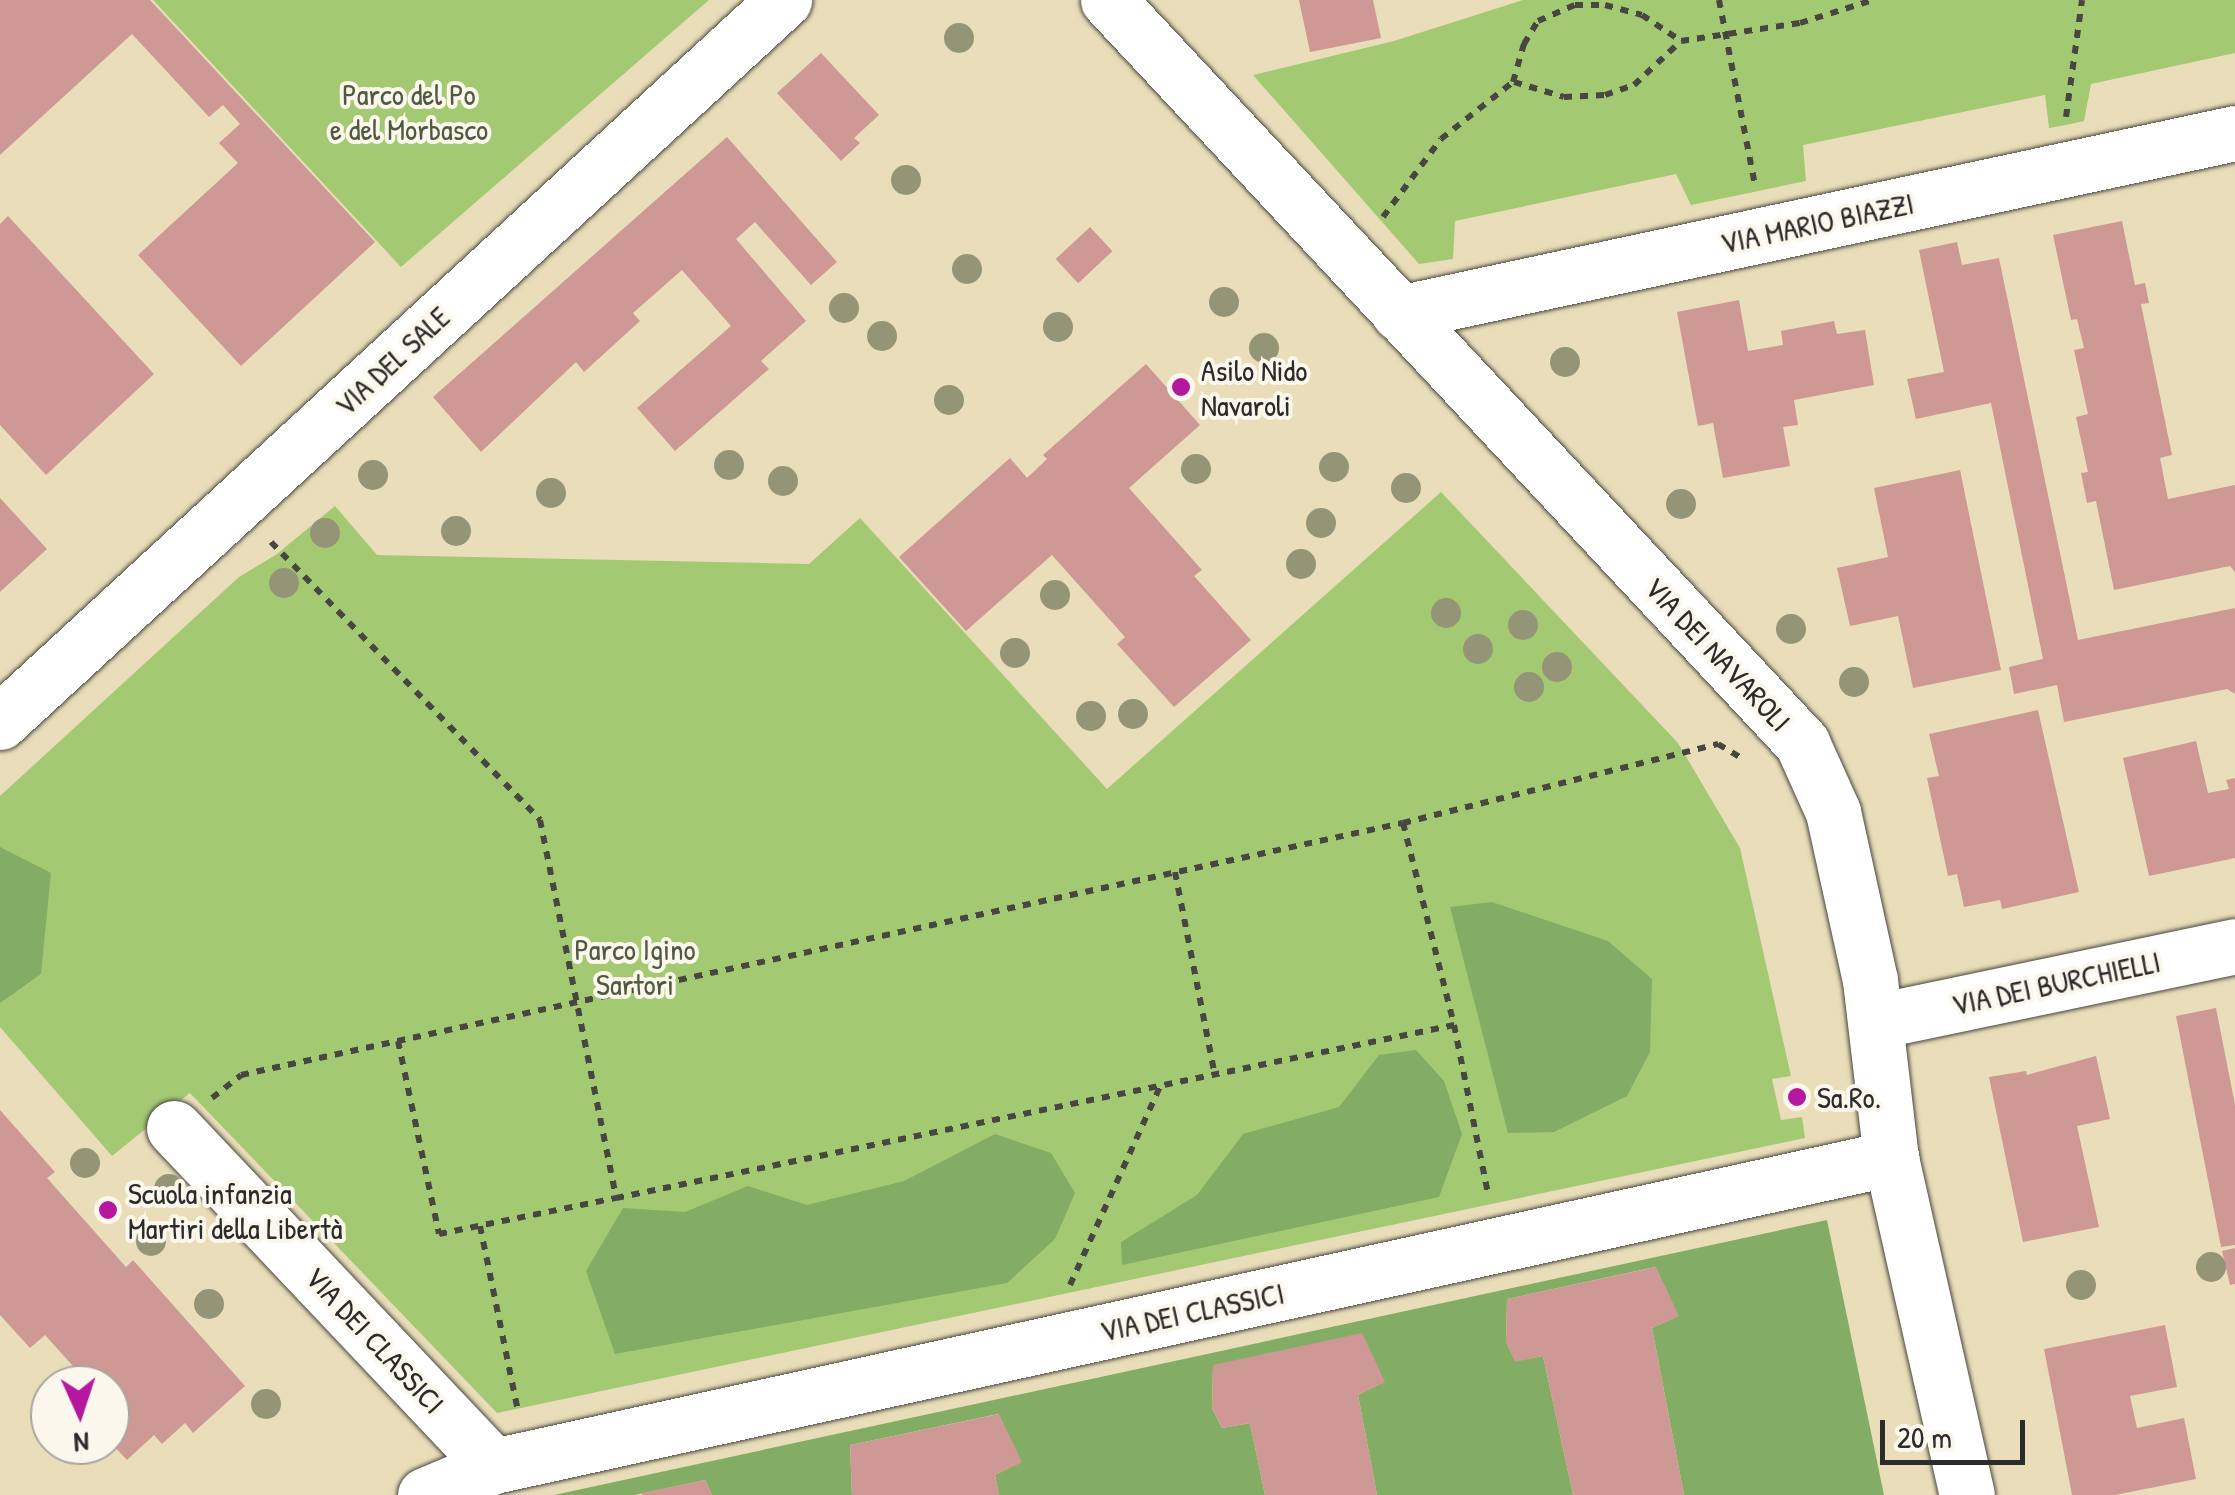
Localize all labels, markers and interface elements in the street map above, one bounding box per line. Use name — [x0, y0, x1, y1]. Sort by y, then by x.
park label: Parco del Po e del Morbasco — [330, 76, 488, 146]
street label: VIA MARIO BIAZZI — [1717, 185, 1917, 261]
street label: VIA DEL SALE — [327, 299, 457, 423]
place label: Asilo Nido Navaroli — [1201, 352, 1307, 422]
marker: Asilo Nido Navaroli — [1170, 376, 1192, 398]
street label: VIA DEI NAVAROLI — [1637, 569, 1799, 739]
park label: Parco Igino Sartori — [574, 931, 696, 1002]
street label: VIA DEI BURCHIELLI — [1948, 943, 2164, 1023]
place label: Sa.Ro. — [1817, 1079, 1881, 1115]
marker: Sa.Ro. — [1786, 1086, 1808, 1108]
place label: Scuola infanzia Martiri della Libertà — [128, 1175, 342, 1246]
marker: Scuola infanzia Martiri della Libertà — [97, 1199, 119, 1221]
street label: VIA DEI CLASSICI — [298, 1259, 452, 1421]
street label: VIA DEI CLASSICI — [1097, 1275, 1287, 1349]
north arrow — [30, 1365, 130, 1465]
scale bar — [1885, 1400, 2030, 1462]
text: 20 m — [1897, 1417, 1952, 1457]
text: N — [73, 1424, 90, 1462]

